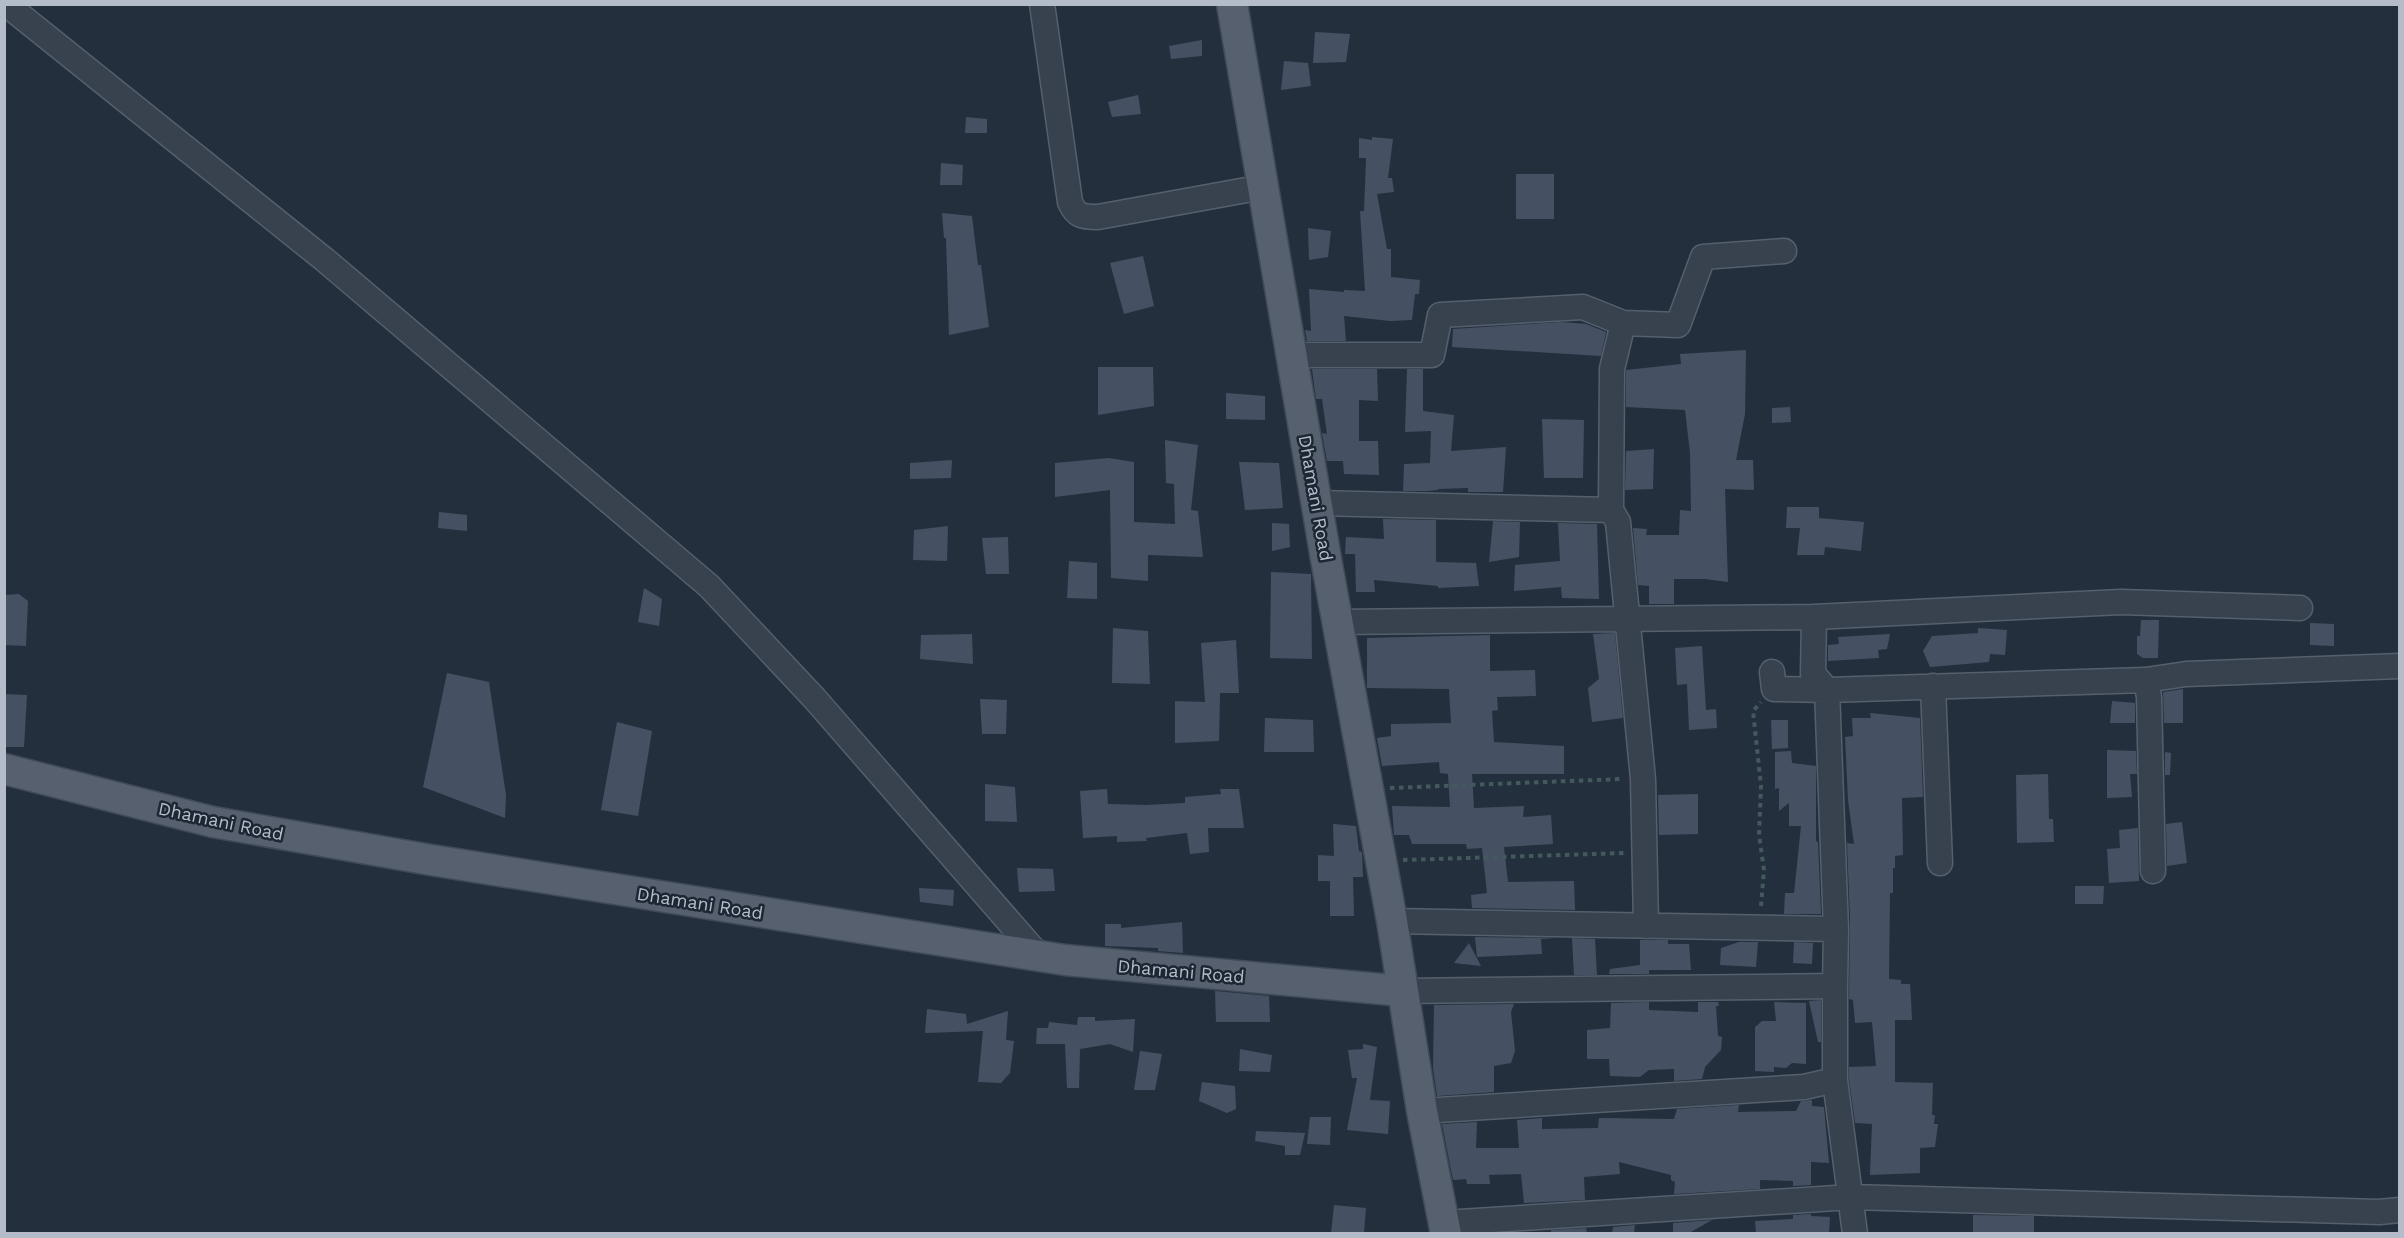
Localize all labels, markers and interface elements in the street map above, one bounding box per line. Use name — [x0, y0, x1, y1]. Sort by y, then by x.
street label: Dhamani Road — [1295, 433, 1337, 563]
street label: Dhamani Road — [156, 797, 286, 845]
street label: Dhamani Road — [635, 883, 765, 923]
street label: Dhamani Road — [1117, 955, 1245, 987]

